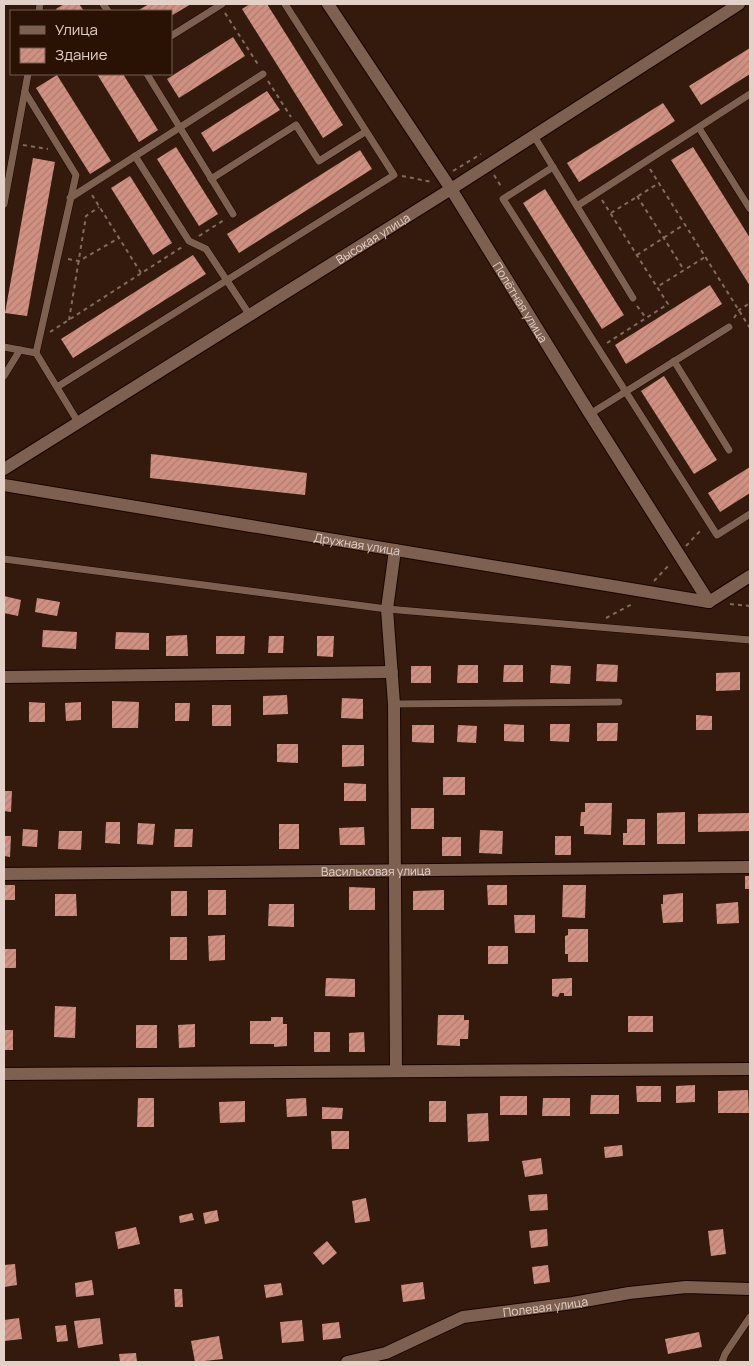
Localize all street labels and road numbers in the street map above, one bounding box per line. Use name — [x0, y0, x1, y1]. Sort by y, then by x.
street label: Высокая улица — [332, 208, 413, 268]
street label: Полётная улица — [489, 258, 552, 346]
street label: Дружная улица — [313, 528, 402, 559]
street label: Васильковая улица — [321, 861, 431, 880]
street label: Полевая улица — [502, 1292, 589, 1320]

